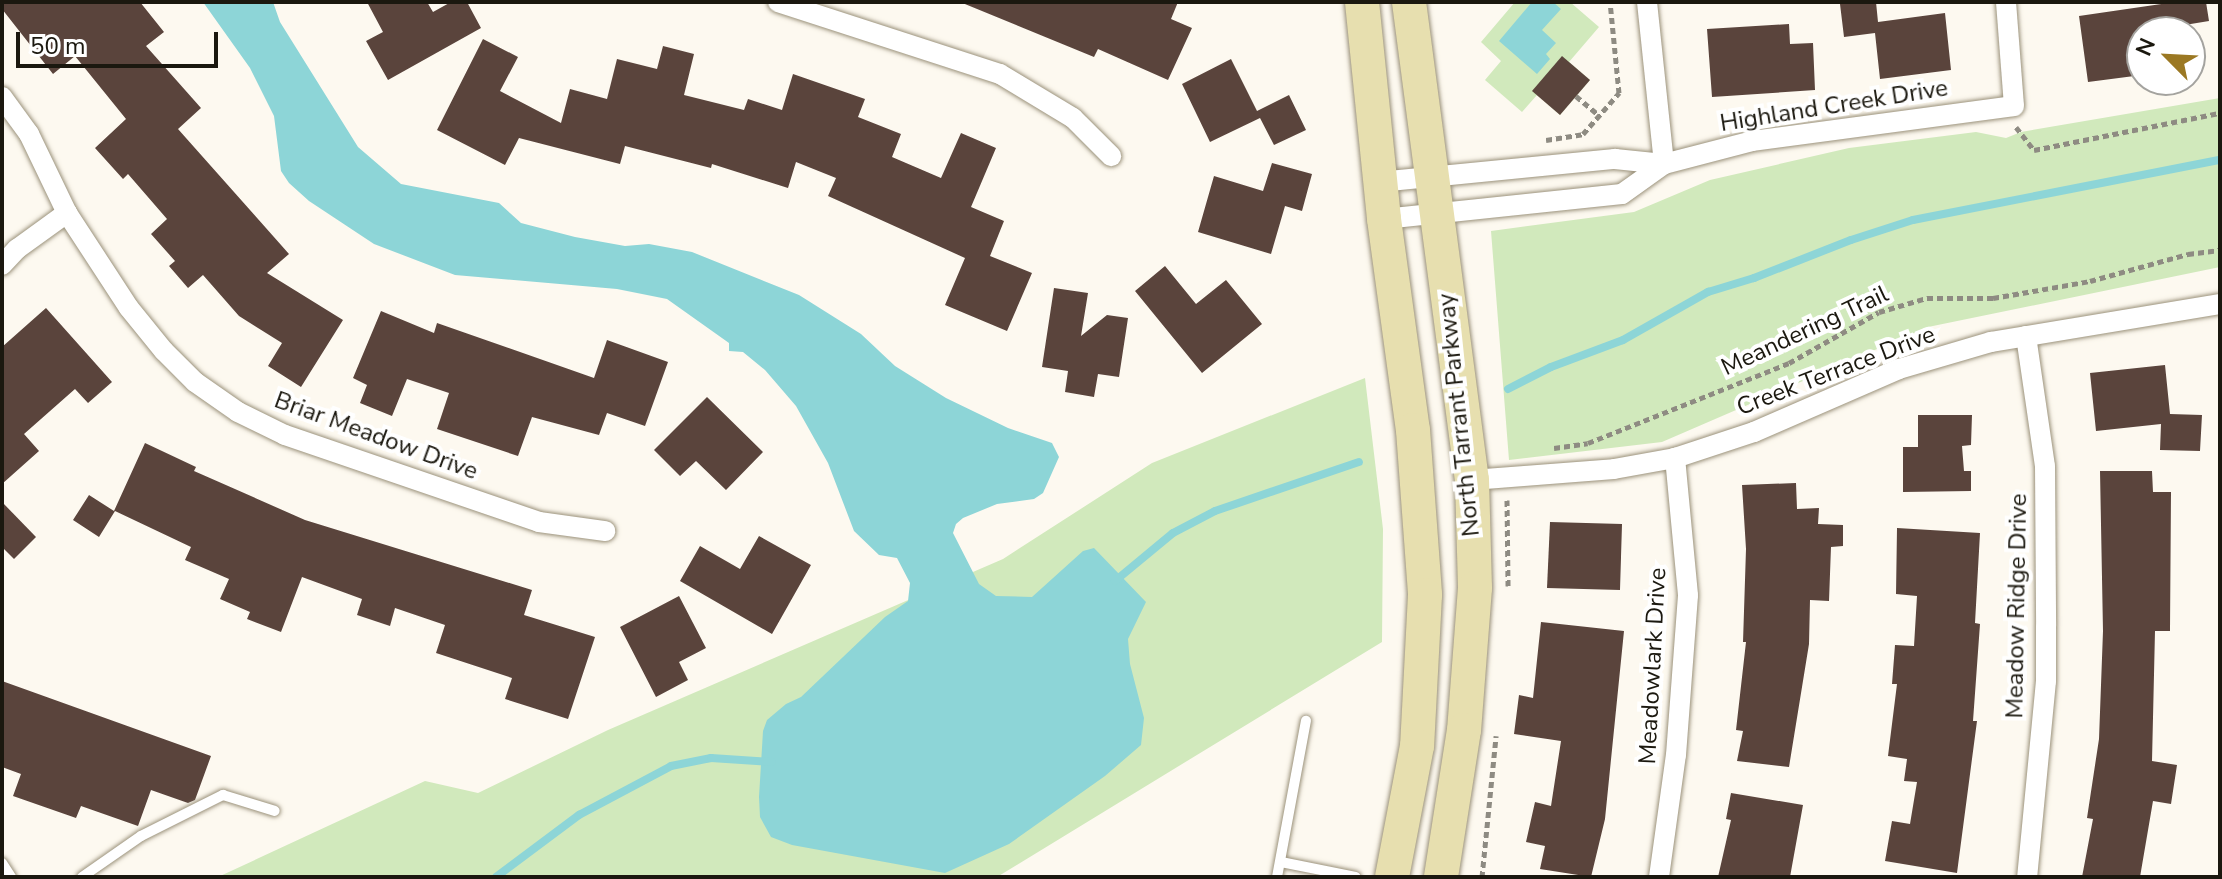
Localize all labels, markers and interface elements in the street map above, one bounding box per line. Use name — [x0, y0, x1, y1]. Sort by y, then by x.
scale bar — [20, 16, 222, 66]
north arrow — [2126, 16, 2206, 96]
text: 50 m — [30, 30, 86, 62]
text: N — [2129, 33, 2163, 61]
street label: Highland Creek Drive — [1718, 74, 1950, 138]
street label: Meandering Trail — [1717, 280, 1893, 382]
street label: North Tarrant Parkway — [1432, 292, 1486, 538]
street label: Creek Terrace Drive — [1733, 320, 1939, 422]
street label: Briar Meadow Drive — [270, 386, 482, 486]
street label: Meadow Ridge Drive — [2001, 493, 2033, 719]
street label: Meadowlark Drive — [1633, 567, 1673, 765]

